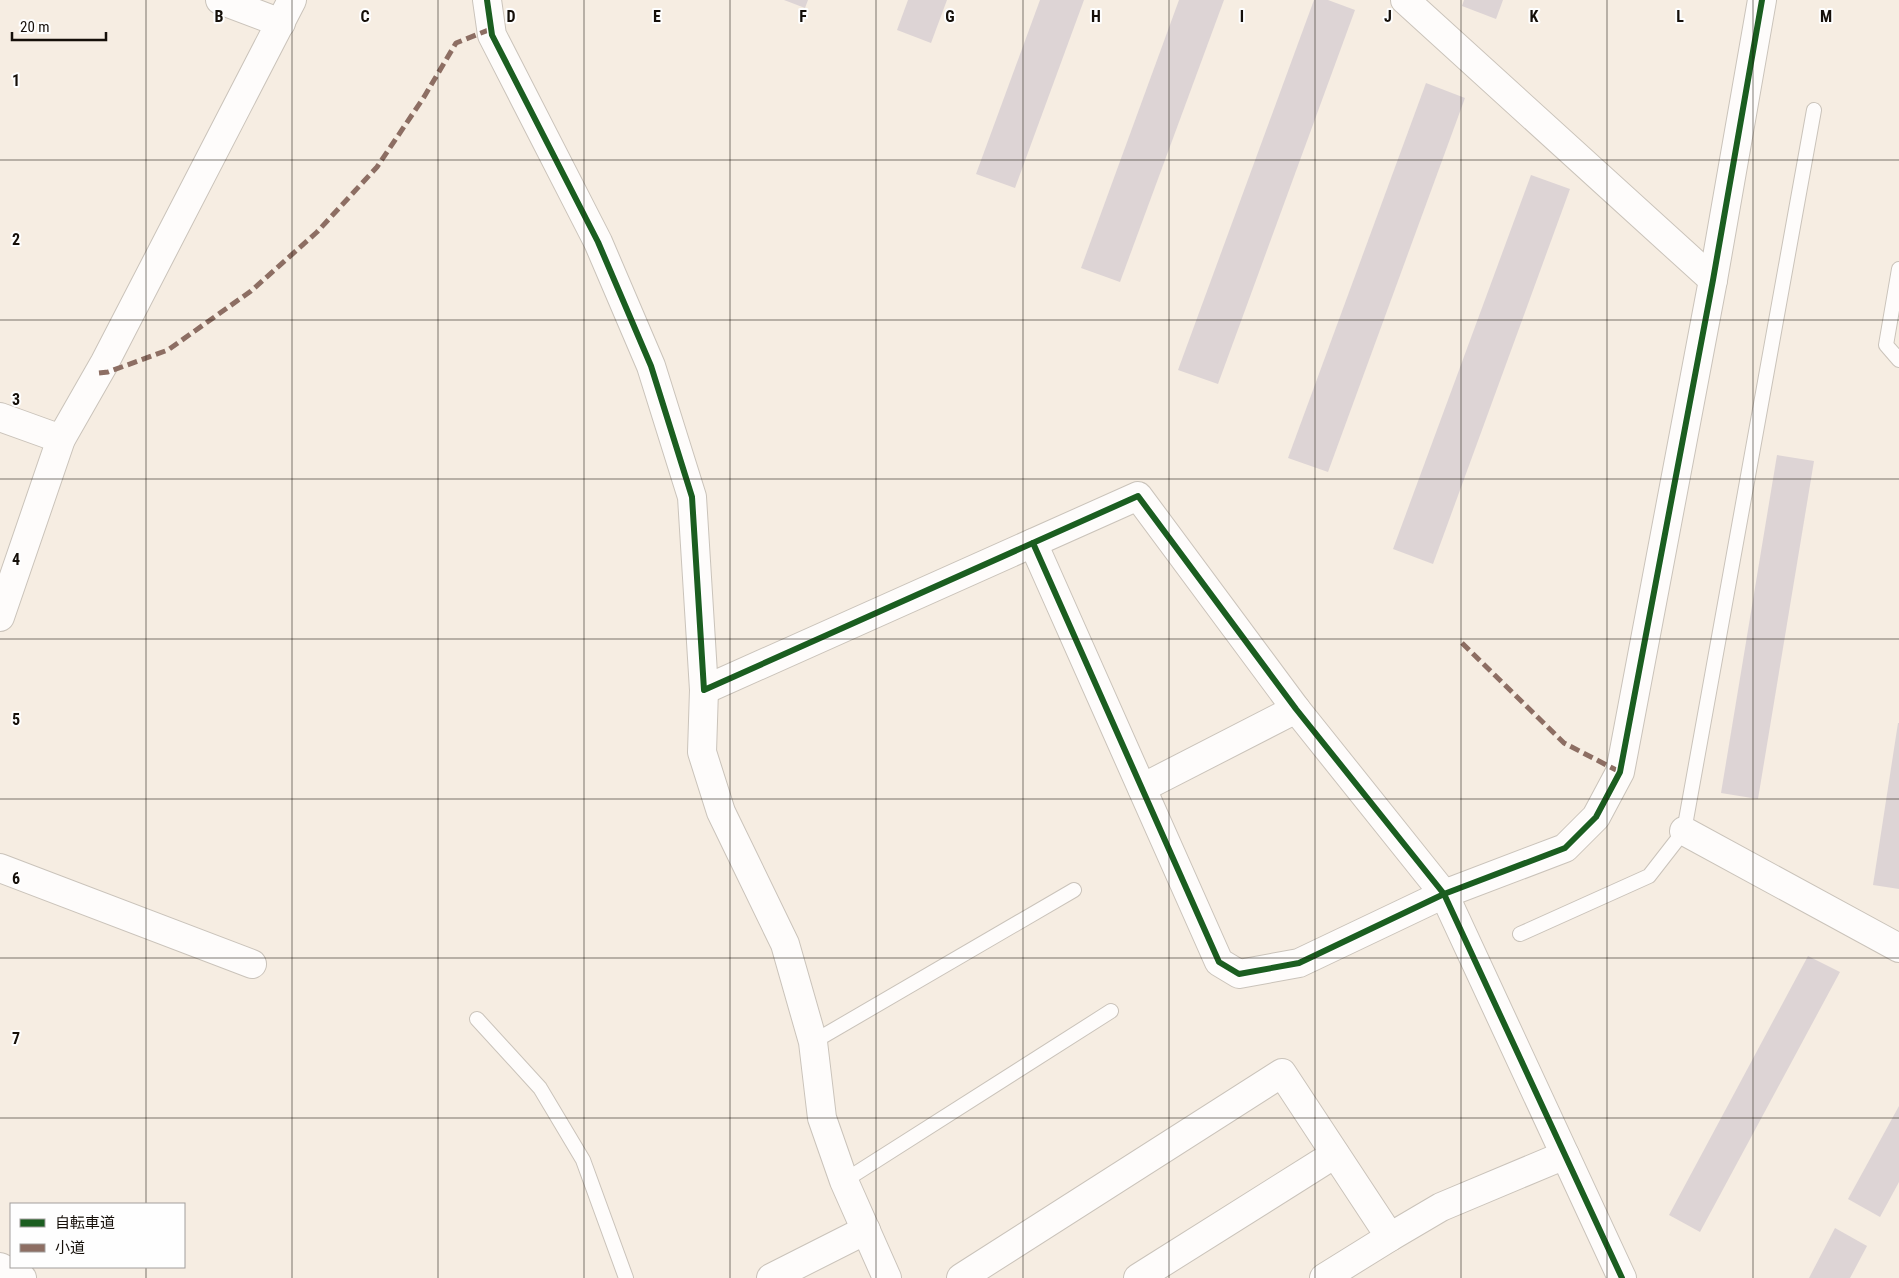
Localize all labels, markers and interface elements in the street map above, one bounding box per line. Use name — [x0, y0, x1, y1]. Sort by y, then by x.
text: B — [215, 7, 224, 26]
text: C — [360, 7, 370, 26]
text: D — [506, 7, 516, 26]
text: E — [653, 7, 661, 26]
text: F — [799, 7, 807, 26]
text: G — [945, 7, 955, 26]
text: H — [1091, 7, 1101, 26]
text: I — [1240, 7, 1244, 26]
text: J — [1384, 7, 1392, 26]
text: K — [1530, 7, 1539, 26]
text: L — [1676, 7, 1684, 26]
text: M — [1820, 7, 1832, 26]
scale bar — [12, 10, 106, 42]
text: 20 m — [20, 18, 50, 36]
text: 1 — [12, 71, 20, 90]
text: 2 — [12, 230, 20, 249]
text: 3 — [12, 390, 20, 409]
text: 4 — [12, 550, 20, 569]
text: 5 — [12, 710, 20, 729]
text: 6 — [12, 869, 20, 888]
text: 7 — [12, 1029, 20, 1048]
legend — [10, 1203, 185, 1268]
text: 自転車道 — [55, 1214, 115, 1232]
text: 小道 — [55, 1239, 85, 1257]

